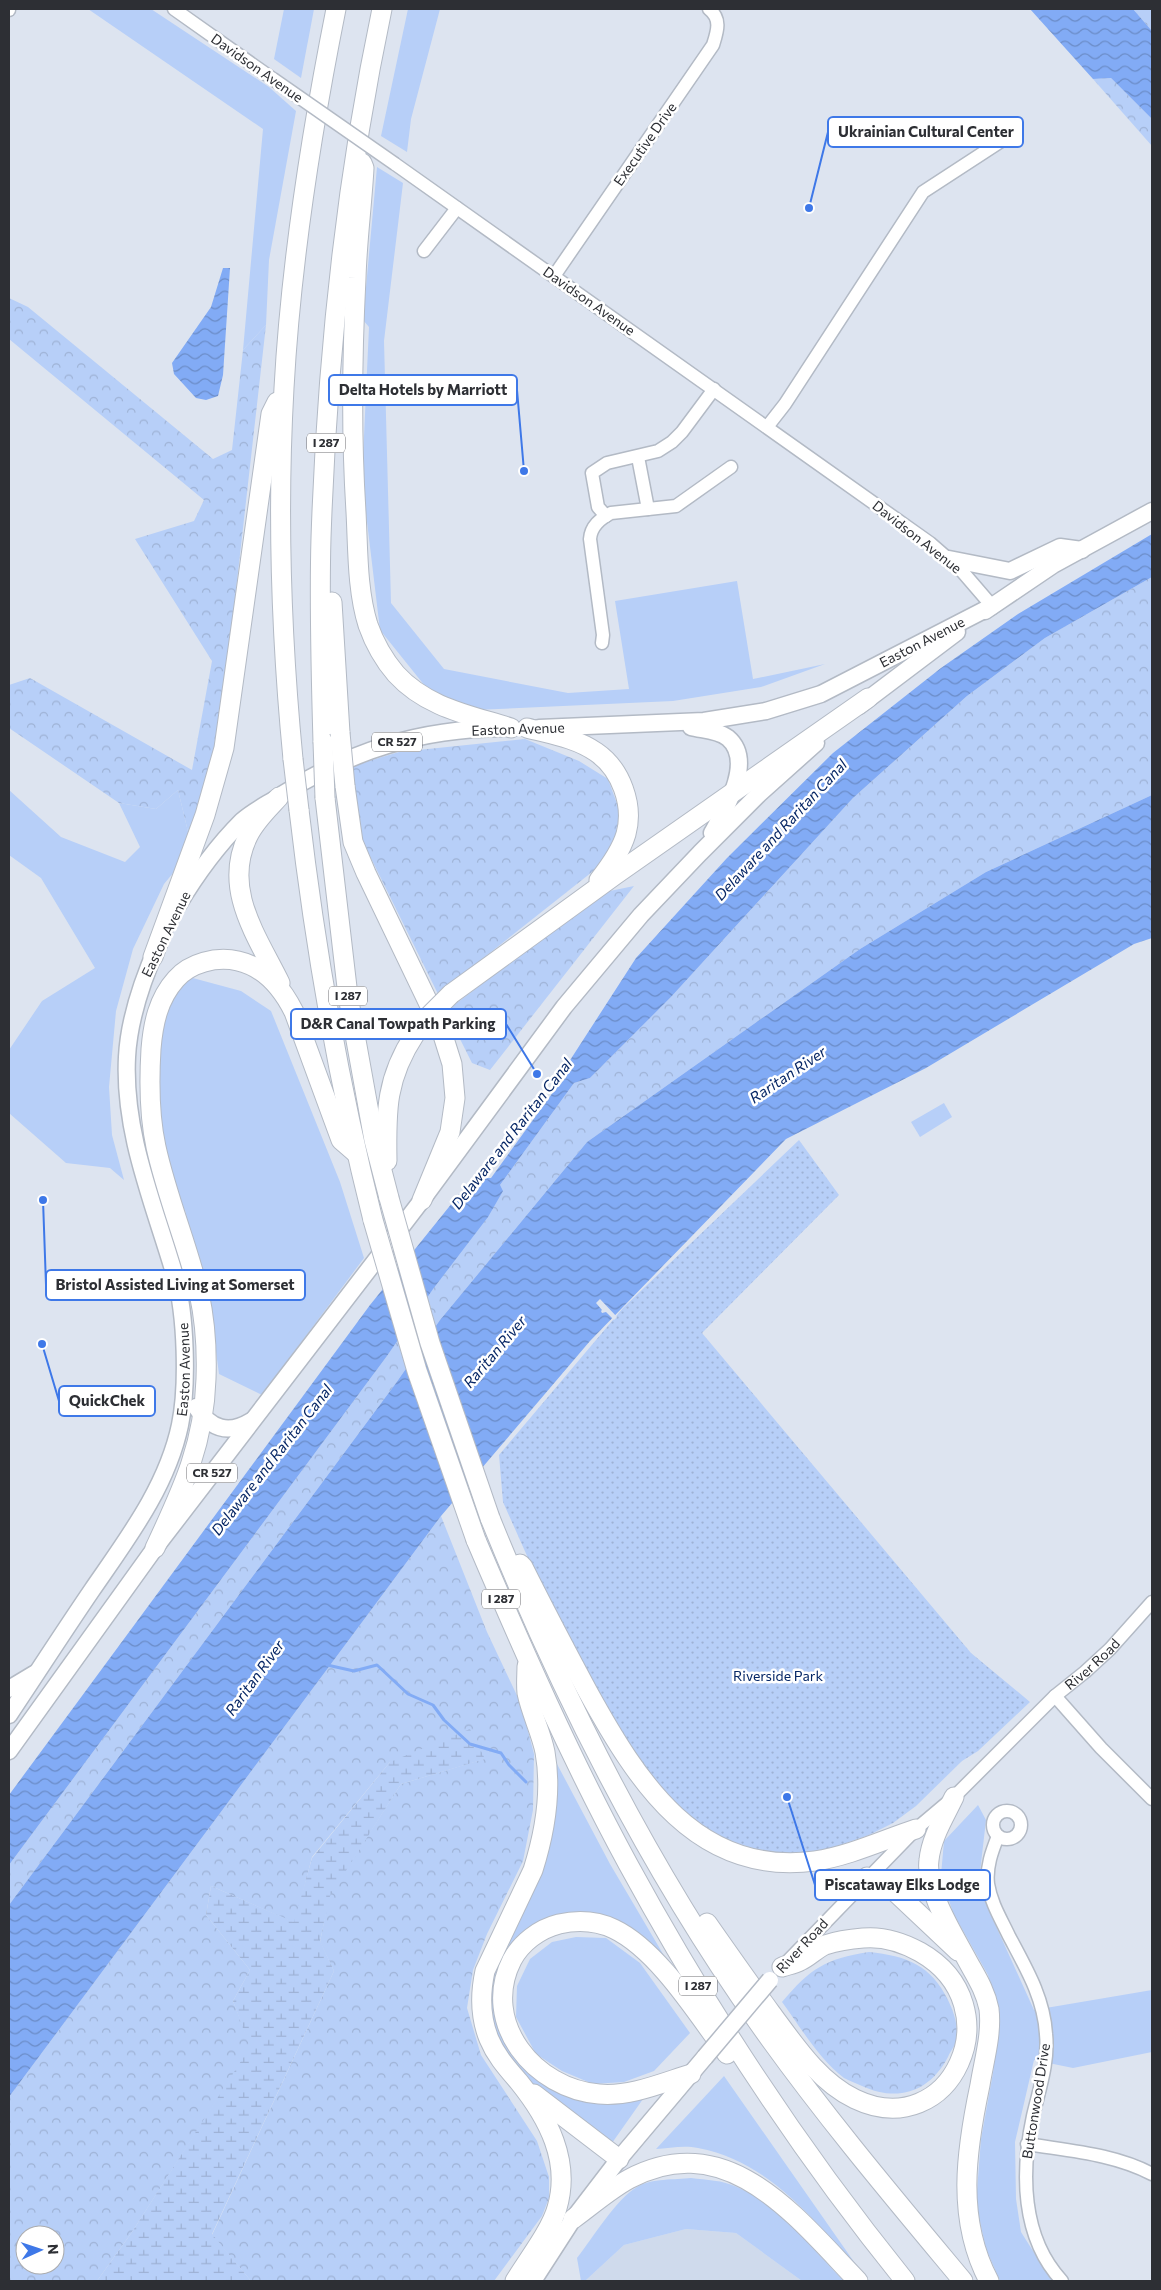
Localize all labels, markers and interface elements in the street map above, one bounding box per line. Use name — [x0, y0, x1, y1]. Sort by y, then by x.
street label: Davidson Avenue — [208, 30, 307, 106]
street label: Executive Drive — [610, 99, 680, 189]
callout: Ukrainian Cultural Center — [828, 117, 1023, 147]
text: Ukrainian Cultural Center — [838, 122, 1014, 140]
street label: Davidson Avenue — [540, 263, 639, 339]
callout: Delta Hotels by Marriott — [329, 375, 517, 405]
text: Delta Hotels by Marriott — [339, 380, 507, 398]
road number: I 287 — [307, 433, 345, 452]
street label: Davidson Avenue — [869, 497, 965, 577]
street label: Easton Avenue — [876, 613, 967, 671]
street label: Easton Avenue — [471, 718, 565, 739]
road number: CR 527 — [372, 732, 422, 752]
water label: Delaware and Raritan Canal — [710, 754, 851, 903]
street label: Easton Avenue — [137, 888, 194, 979]
road number: I 287 — [329, 986, 367, 1006]
callout: D&R Canal Towpath Parking — [291, 1009, 506, 1039]
text: D&R Canal Towpath Parking — [300, 1014, 496, 1032]
water label: Raritan River — [746, 1041, 830, 1106]
water label: Delaware and Raritan Canal — [447, 1054, 576, 1212]
callout: Bristol Assisted Living at Somerset — [46, 1270, 305, 1300]
text: Bristol Assisted Living at Somerset — [55, 1275, 295, 1293]
water label: Raritan River — [459, 1311, 530, 1391]
street label: Easton Avenue — [173, 1322, 193, 1417]
water label: Delaware and Raritan Canal — [207, 1380, 336, 1538]
callout: QuickChek — [59, 1386, 155, 1416]
text: QuickChek — [69, 1391, 146, 1409]
road number: CR 527 — [187, 1464, 237, 1482]
road number: I 287 — [482, 1590, 520, 1608]
street label: River Road — [1061, 1635, 1123, 1693]
water label: Raritan River — [221, 1636, 288, 1719]
park label: Riverside Park — [733, 1667, 823, 1684]
callout: Piscataway Elks Lodge — [815, 1870, 990, 1900]
text: Piscataway Elks Lodge — [824, 1875, 980, 1893]
street label: River Road — [772, 1915, 831, 1976]
road number: I 287 — [679, 1976, 717, 1995]
street label: Buttonwood Drive — [1018, 2042, 1053, 2160]
north arrow — [15, 2225, 65, 2275]
text: N — [45, 2244, 62, 2255]

